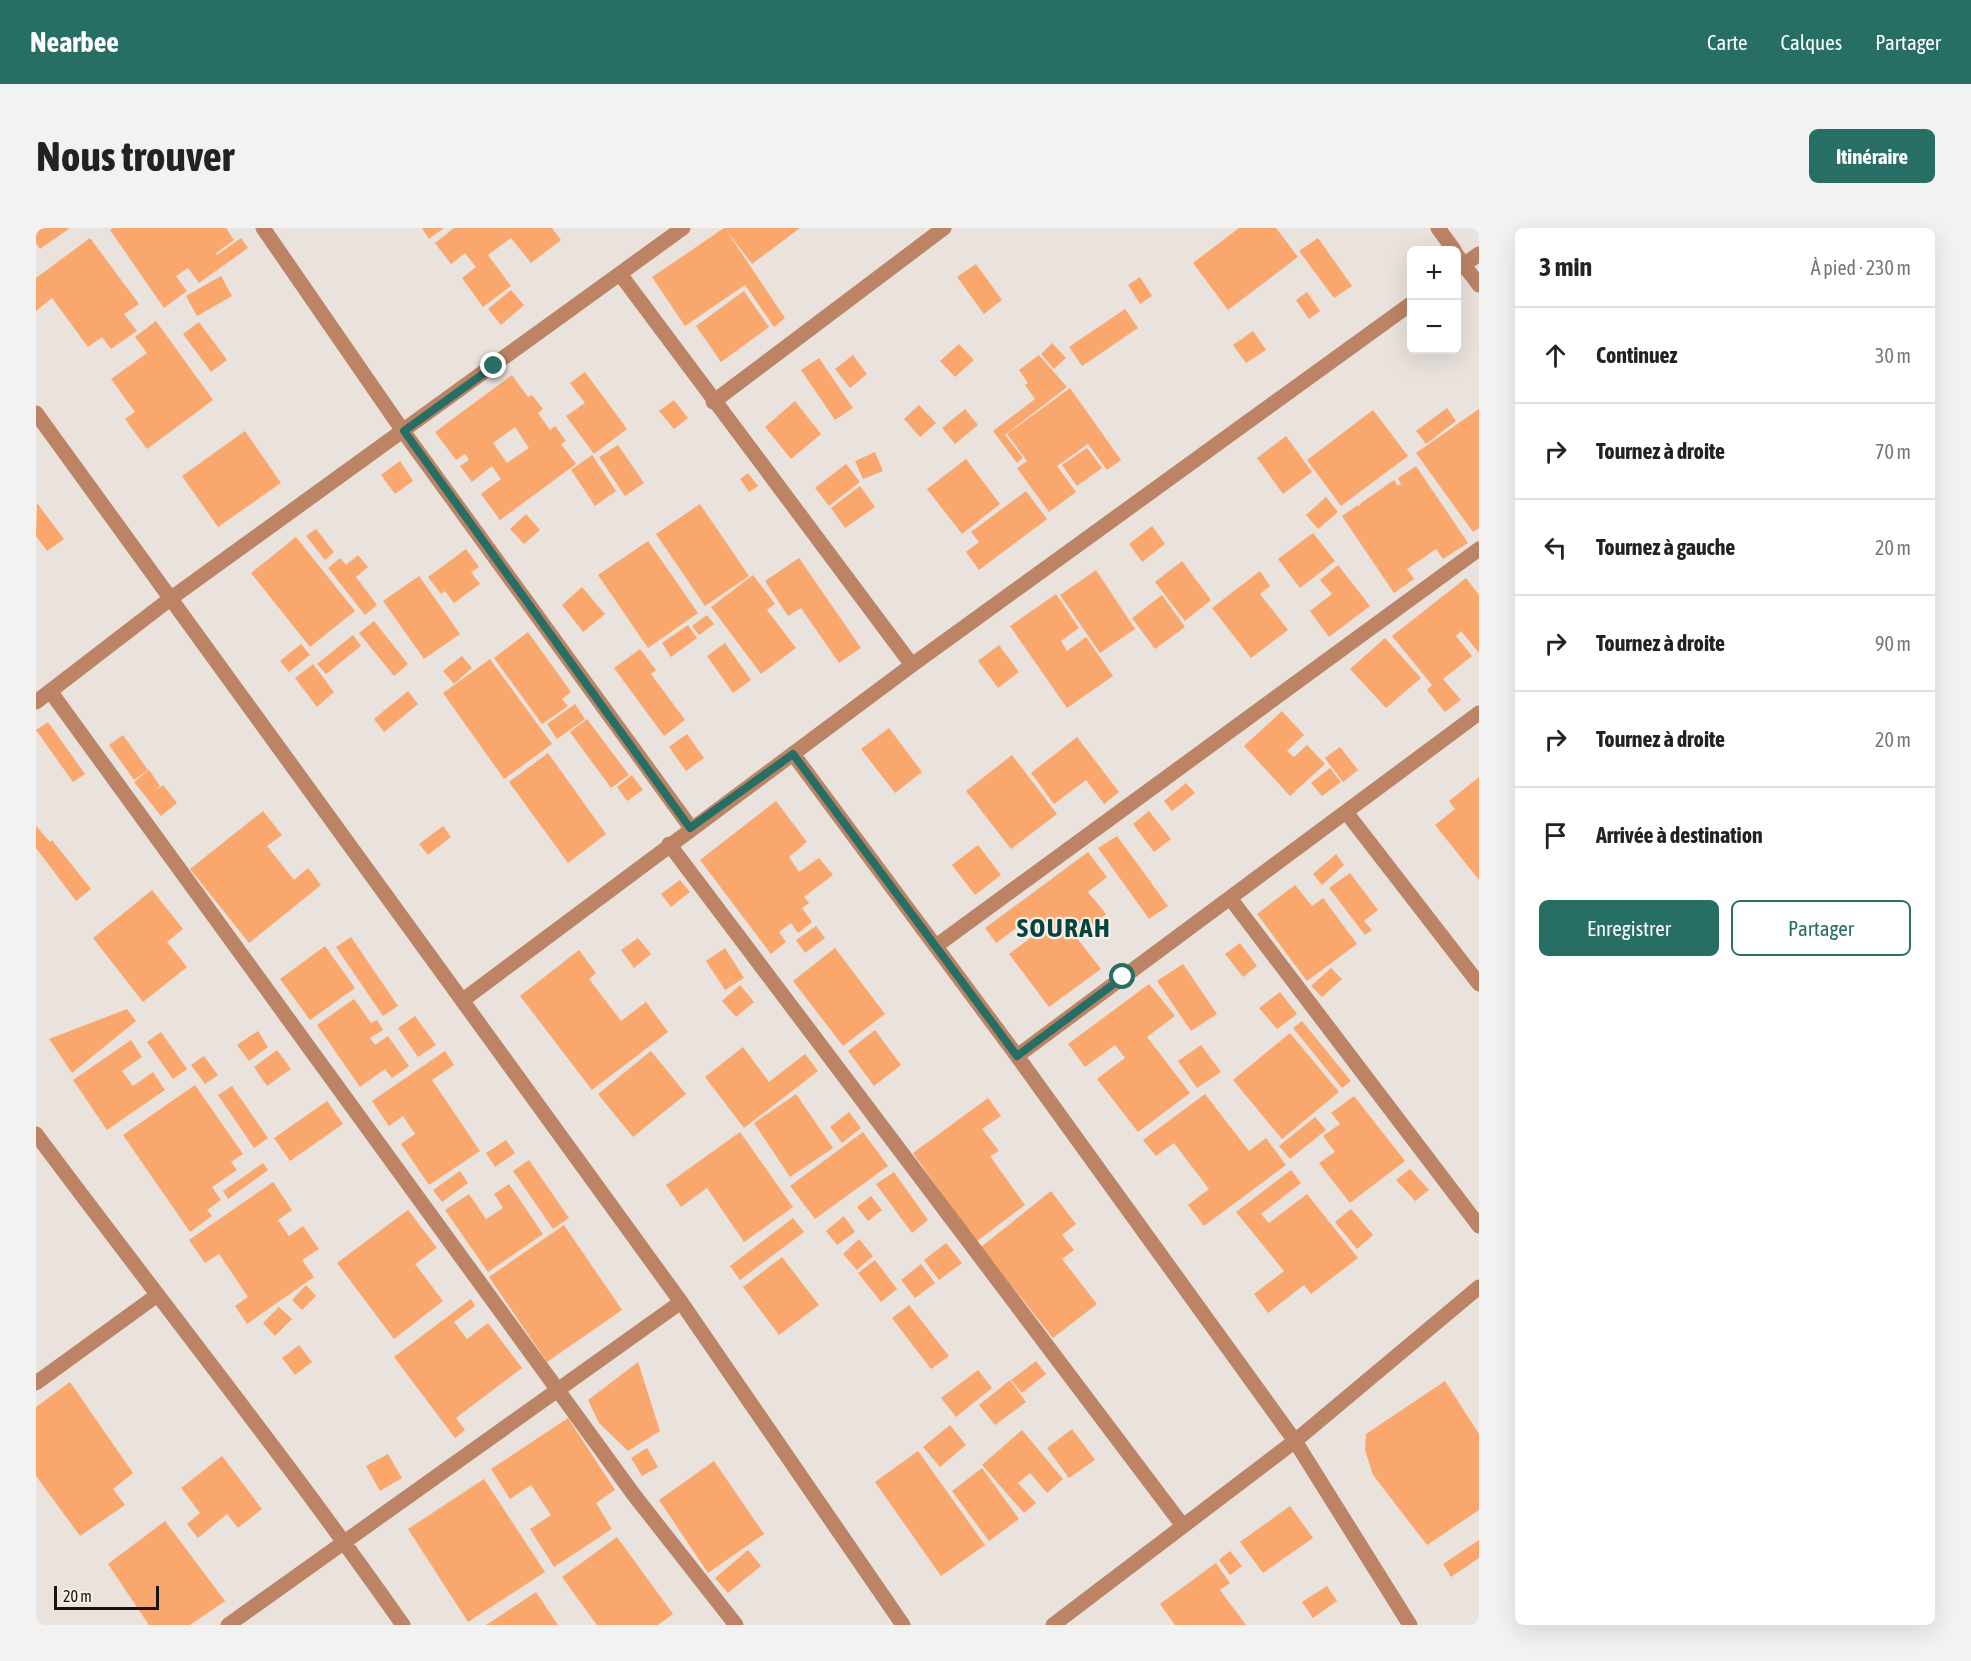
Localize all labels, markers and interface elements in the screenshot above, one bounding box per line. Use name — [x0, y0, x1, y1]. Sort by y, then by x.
text: Nearbee — [30, 26, 119, 58]
text: Carte — [1707, 30, 1748, 54]
text: Calques — [1781, 30, 1842, 54]
text: Partager — [1875, 30, 1941, 54]
button: Itinéraire — [1809, 129, 1935, 183]
text: Nous trouver — [36, 132, 234, 180]
map controls — [1407, 246, 1461, 354]
button: + — [1407, 246, 1461, 300]
text: 3 min — [1539, 252, 1592, 282]
text: À pied · 230 m — [1811, 256, 1911, 279]
button: − — [1407, 300, 1461, 354]
icon: ahead — [1539, 339, 1572, 372]
text: Continuez — [1596, 342, 1678, 368]
text: 30 m — [1875, 344, 1911, 367]
route end — [480, 352, 506, 378]
icon: right — [1539, 435, 1572, 468]
text: Tournez à droite — [1596, 438, 1725, 464]
text: 70 m — [1875, 440, 1911, 463]
icon: left — [1539, 531, 1572, 564]
text: Tournez à gauche — [1596, 534, 1735, 560]
text: 20 m — [1875, 536, 1911, 559]
icon: right — [1539, 627, 1572, 660]
text: Tournez à droite — [1596, 630, 1725, 656]
text: 90 m — [1875, 632, 1911, 655]
icon: right — [1539, 723, 1572, 756]
text: Tournez à droite — [1596, 726, 1725, 752]
text: 20 m — [1875, 728, 1911, 751]
icon: arrive — [1539, 819, 1572, 852]
text: Arrivée à destination — [1596, 822, 1763, 848]
button: Enregistrer — [1539, 900, 1719, 956]
button: Partager — [1731, 900, 1911, 956]
district label: SOURAH — [1017, 912, 1111, 943]
route start — [1109, 963, 1135, 989]
scale bar — [54, 1583, 159, 1610]
text: 20 m — [63, 1587, 92, 1605]

